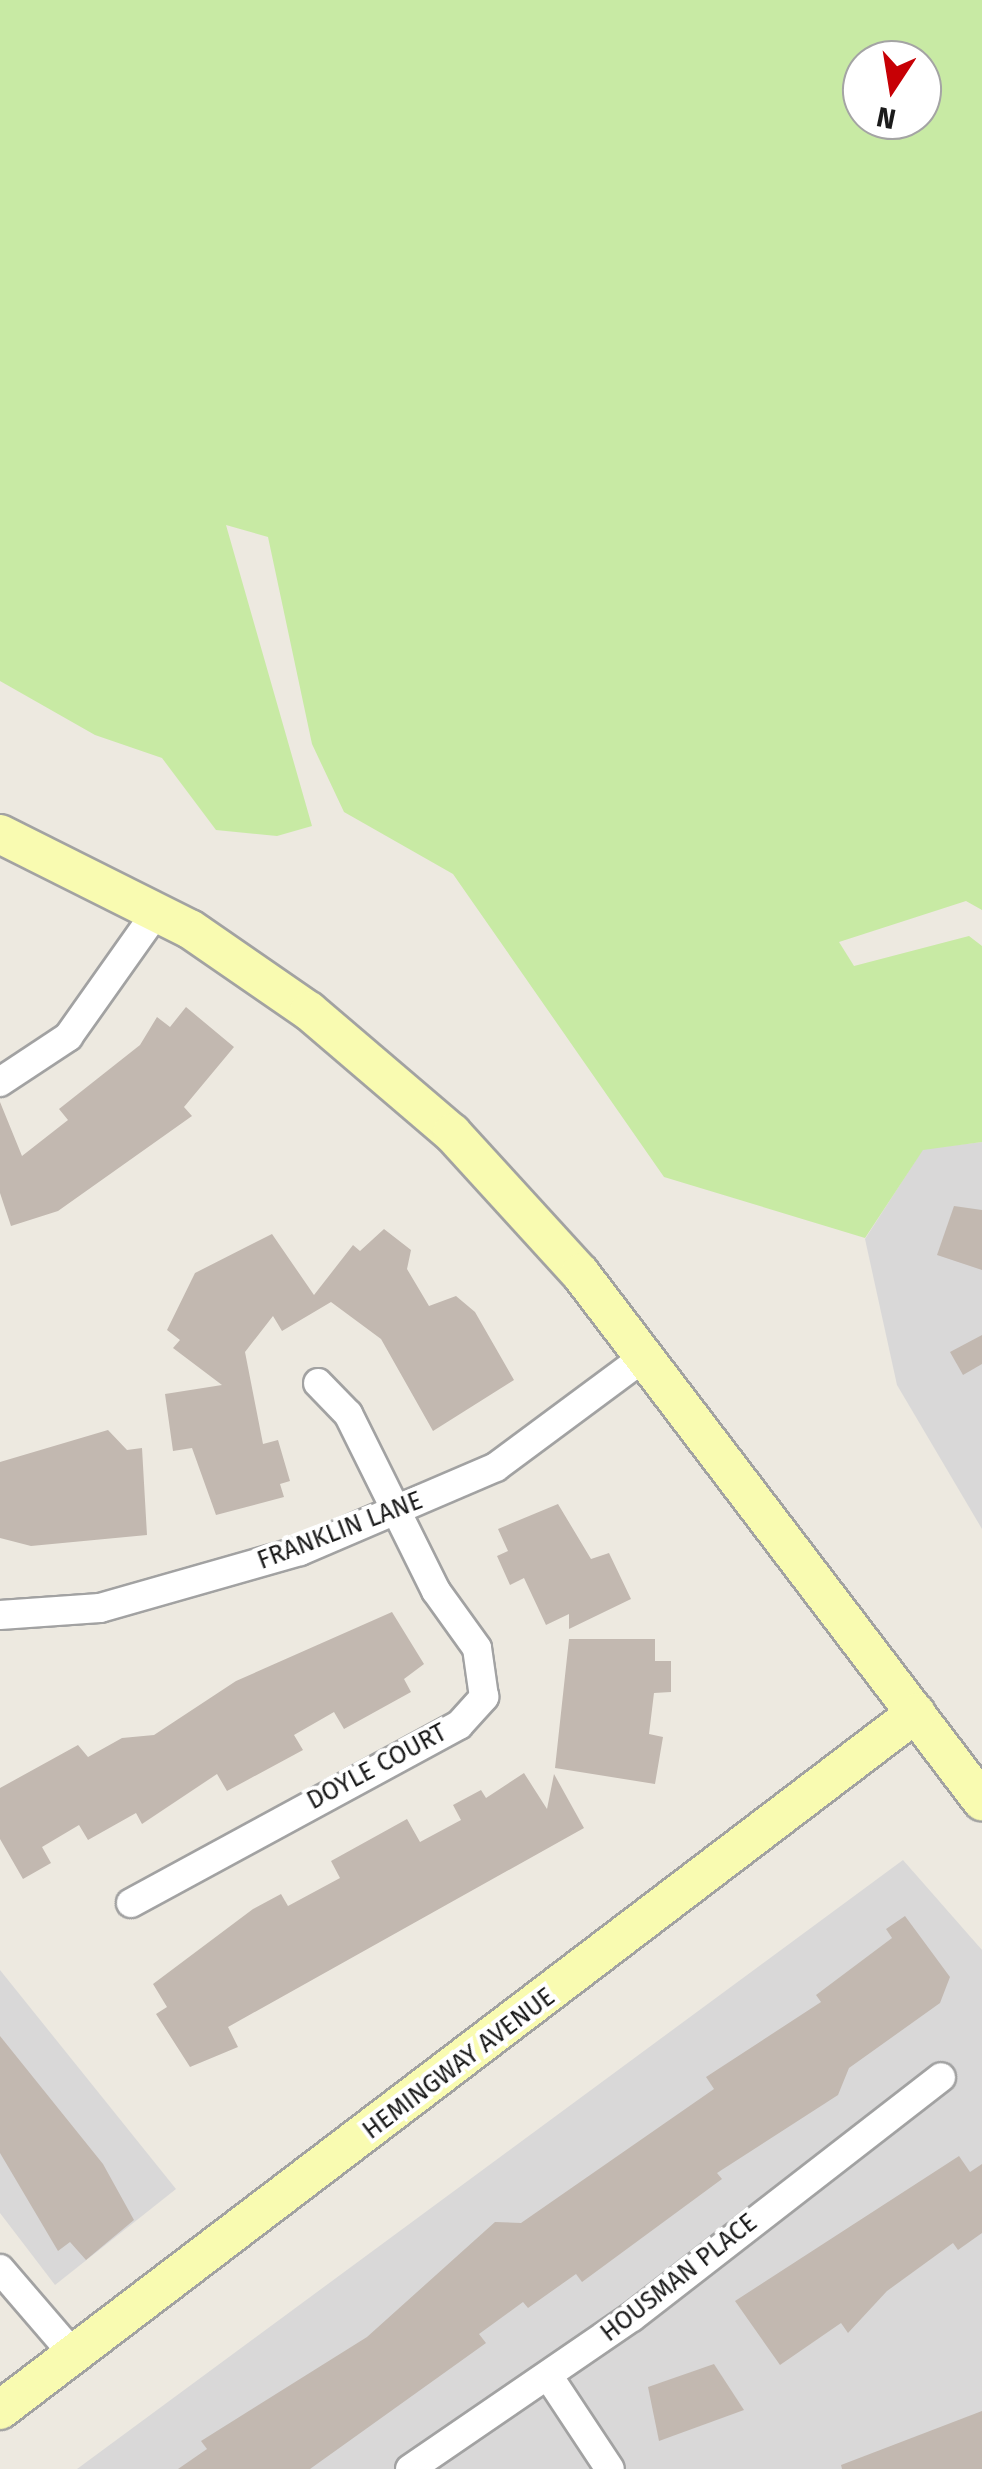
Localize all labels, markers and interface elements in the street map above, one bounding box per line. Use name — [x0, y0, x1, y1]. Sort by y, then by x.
north arrow — [842, 40, 942, 140]
text: N — [874, 100, 899, 136]
street label: FRANKLIN LANE — [253, 1486, 427, 1576]
street label: DOYLE COURT — [302, 1718, 452, 1816]
street label: HEMINGWAY AVENUE — [357, 1982, 561, 2146]
street label: HOUSMAN PLACE — [595, 2208, 763, 2348]

